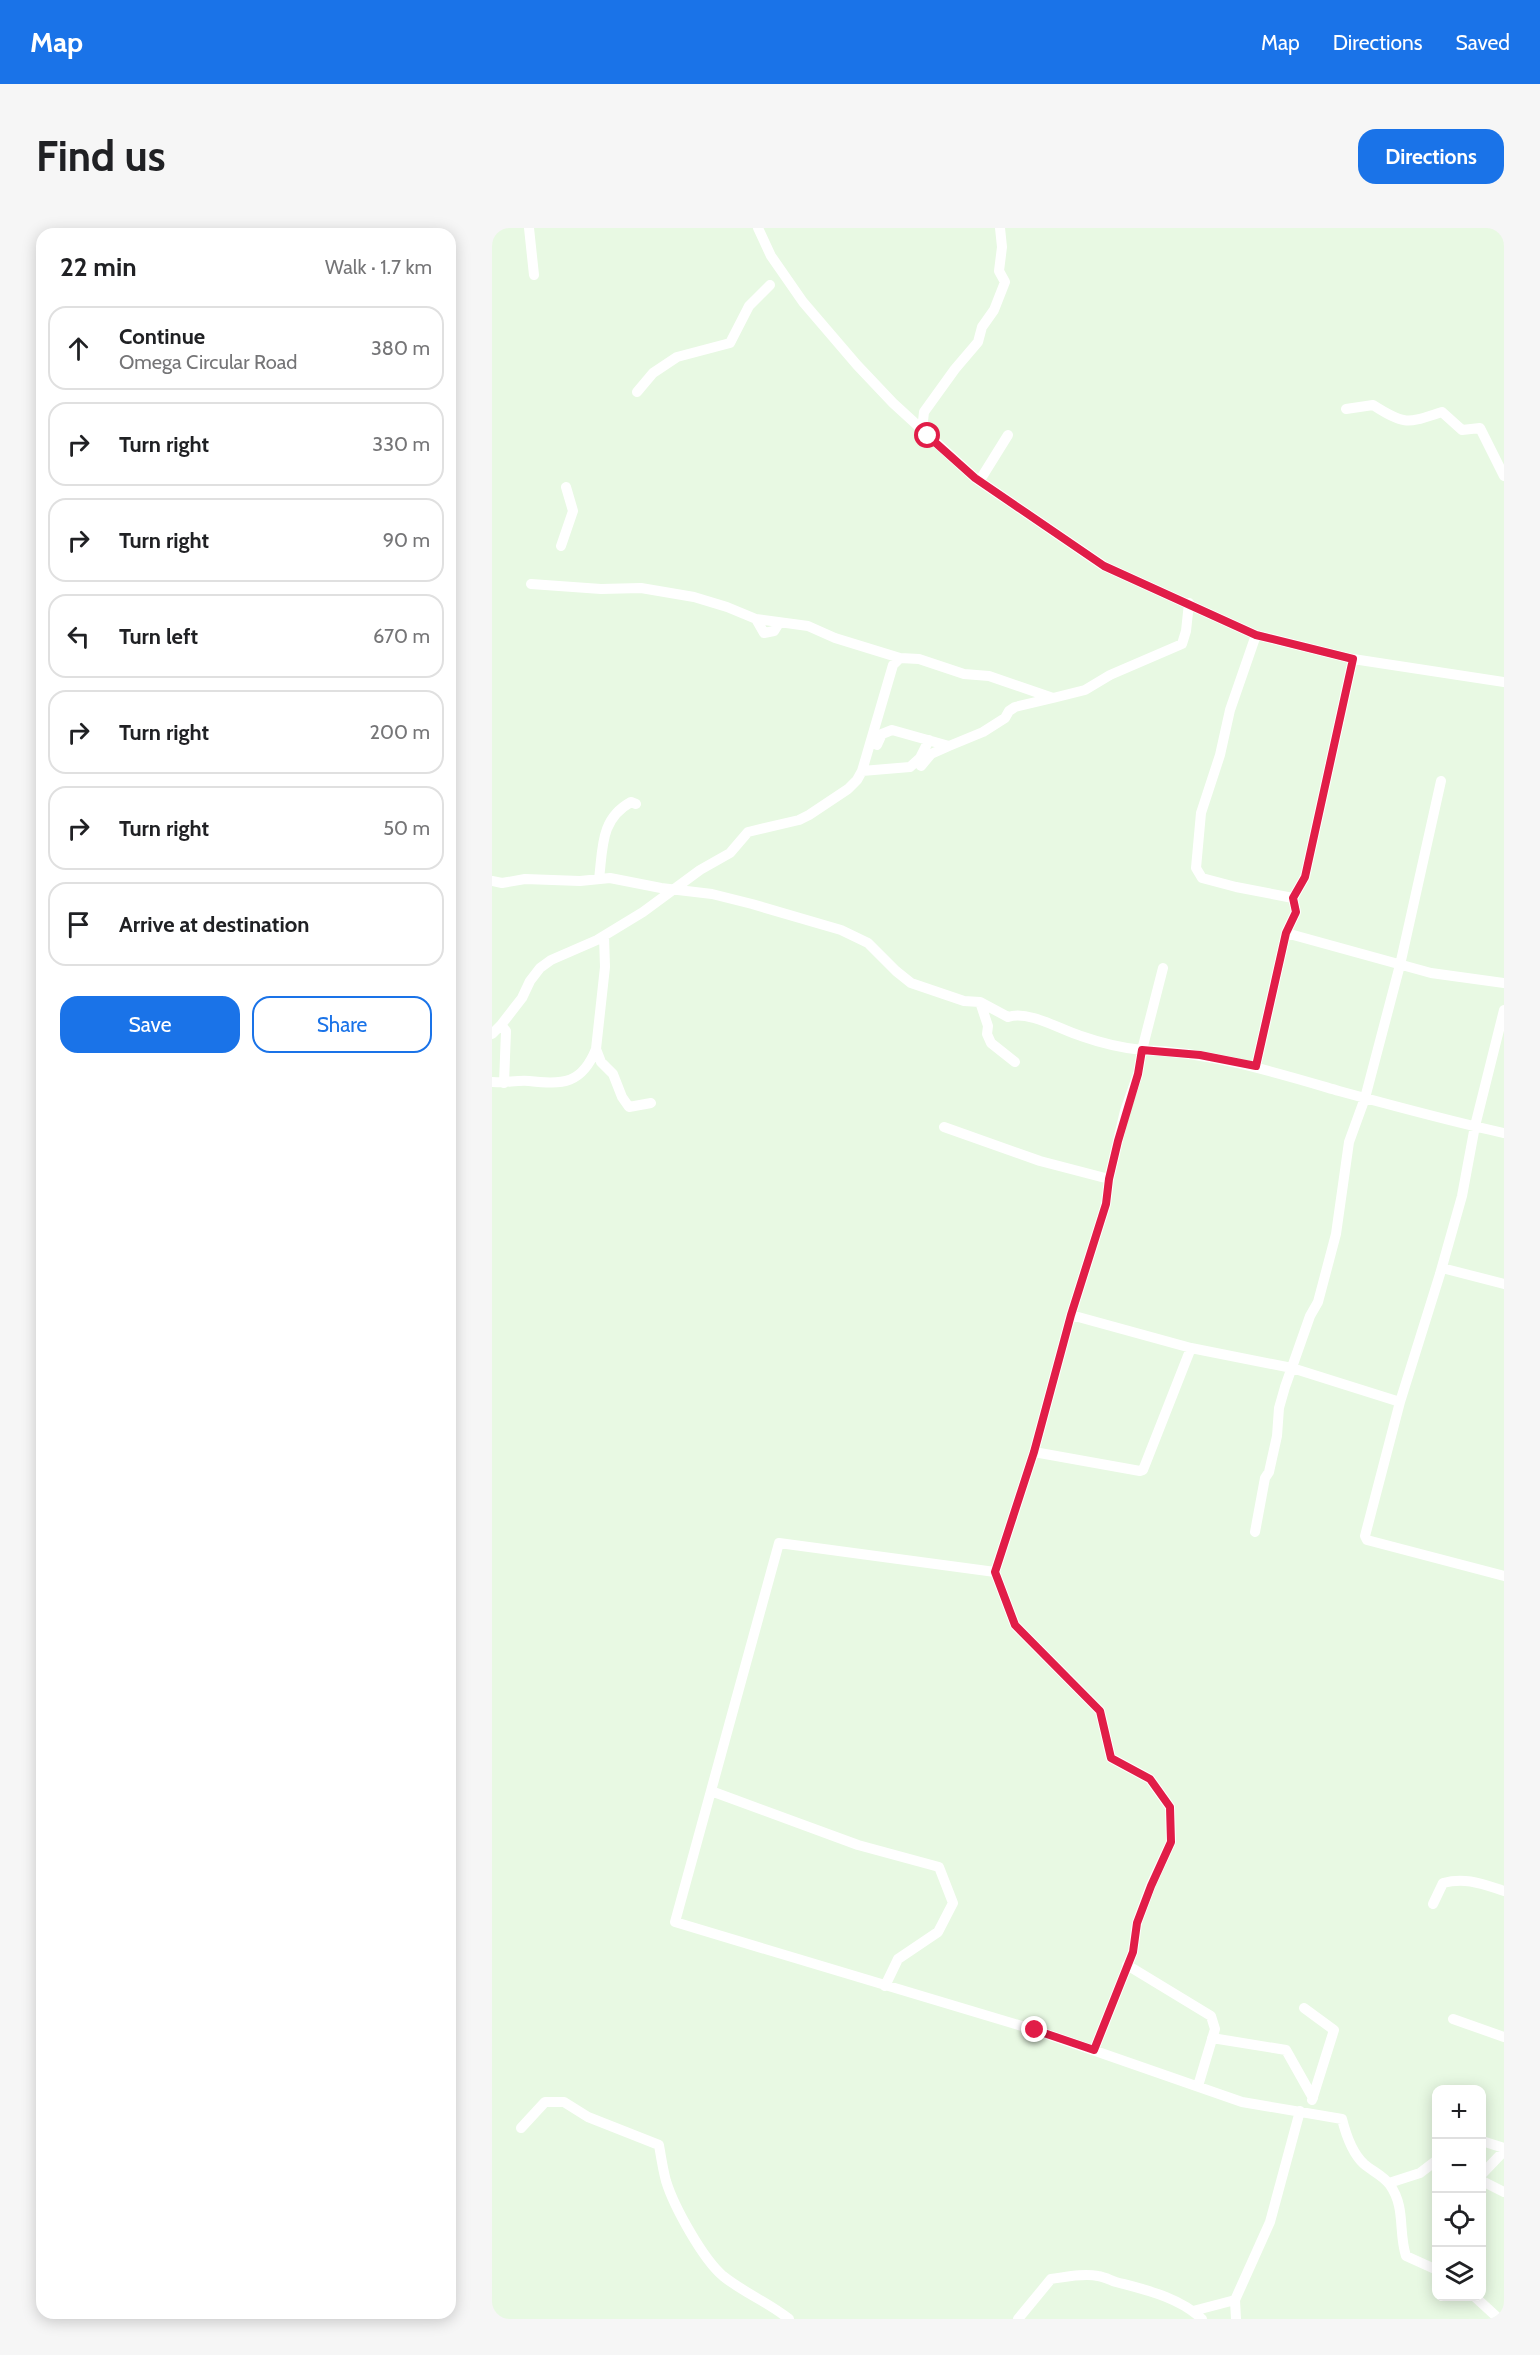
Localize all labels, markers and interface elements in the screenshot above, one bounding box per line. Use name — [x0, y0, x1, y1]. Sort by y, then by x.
text: Map — [30, 25, 83, 59]
text: Map — [1261, 30, 1300, 55]
text: Directions — [1333, 30, 1422, 55]
text: Saved — [1455, 30, 1510, 55]
button: Directions — [1358, 129, 1504, 184]
text: Find us — [36, 130, 165, 182]
text: 22 min — [60, 251, 137, 283]
text: Walk · 1.7 km — [325, 255, 432, 279]
text: Continue — [119, 323, 205, 350]
icon: ahead — [62, 332, 95, 365]
text: 380 m — [371, 336, 430, 360]
text: Omega Circular Road — [119, 350, 297, 374]
route start — [914, 422, 940, 448]
icon: right — [62, 428, 95, 461]
text: Turn right — [119, 431, 209, 458]
text: 330 m — [372, 432, 430, 456]
icon: right — [62, 524, 95, 557]
text: Turn right — [119, 527, 209, 554]
text: 90 m — [383, 528, 430, 552]
icon: left — [62, 620, 95, 653]
text: Turn left — [119, 623, 198, 650]
text: 670 m — [373, 624, 430, 648]
icon: right — [62, 716, 95, 749]
text: Turn right — [119, 719, 209, 746]
text: 200 m — [370, 720, 430, 744]
icon: right — [62, 812, 95, 845]
text: Turn right — [119, 815, 209, 842]
text: 50 m — [383, 816, 430, 840]
icon: arrive — [62, 908, 95, 941]
text: Arrive at destination — [119, 911, 309, 938]
button: Save — [60, 996, 240, 1053]
button: Share — [252, 996, 432, 1053]
route end — [1021, 2016, 1047, 2042]
map controls — [1432, 2085, 1486, 2301]
button: + — [1432, 2085, 1486, 2139]
button: − — [1432, 2139, 1486, 2193]
button: locate — [1432, 2193, 1486, 2247]
button: layers — [1432, 2247, 1486, 2301]

